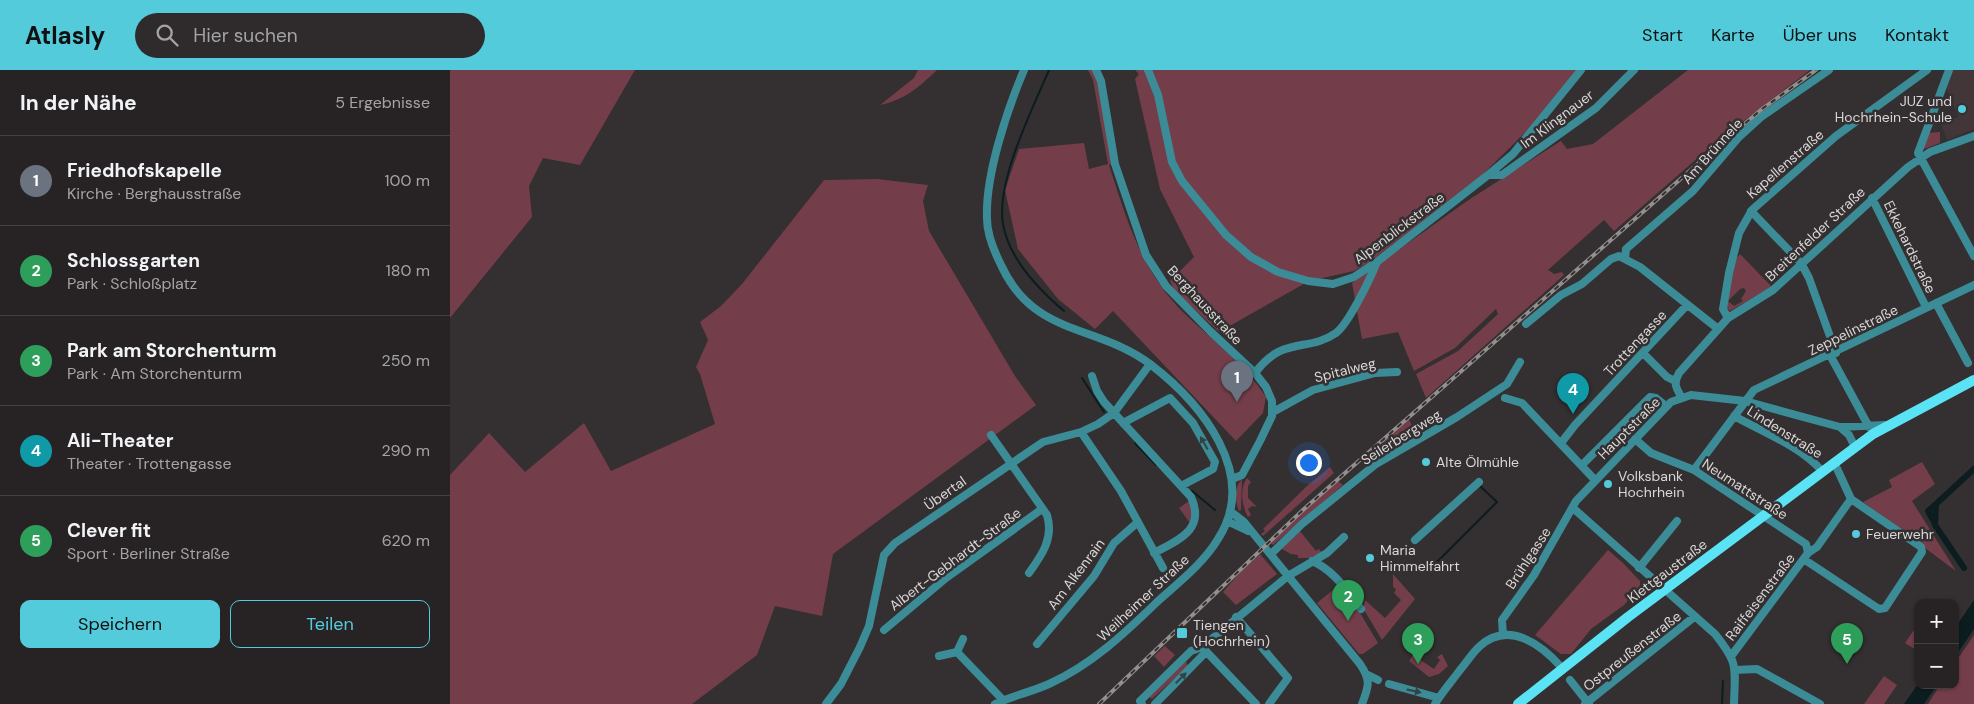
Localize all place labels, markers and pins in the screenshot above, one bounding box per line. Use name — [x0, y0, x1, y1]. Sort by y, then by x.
place label: JUZ und Hochrhein-Schule — [1835, 92, 1952, 126]
marker: JUZ und Hochrhein-Schule — [1956, 103, 1968, 115]
pin: 1 — [1221, 361, 1253, 402]
pin: 4 — [1557, 373, 1589, 414]
place label: Alte Ölmühle — [1436, 453, 1519, 471]
marker: Alte Ölmühle — [1420, 456, 1432, 468]
place label: Volksbank Hochrhein — [1618, 467, 1684, 501]
marker: Volksbank Hochrhein — [1602, 478, 1614, 490]
place label: Feuerwehr — [1866, 525, 1934, 543]
marker: Feuerwehr — [1850, 528, 1862, 540]
place label: Maria Himmelfahrt — [1380, 541, 1460, 575]
marker: Maria Himmelfahrt — [1364, 552, 1376, 564]
pin: 2 — [1332, 580, 1364, 621]
place label: Tiengen (Hochrhein) — [1193, 616, 1270, 650]
pin: 3 — [1402, 623, 1434, 664]
pin: 5 — [1831, 623, 1863, 664]
marker: Tiengen (Hochrhein) — [1175, 626, 1189, 640]

